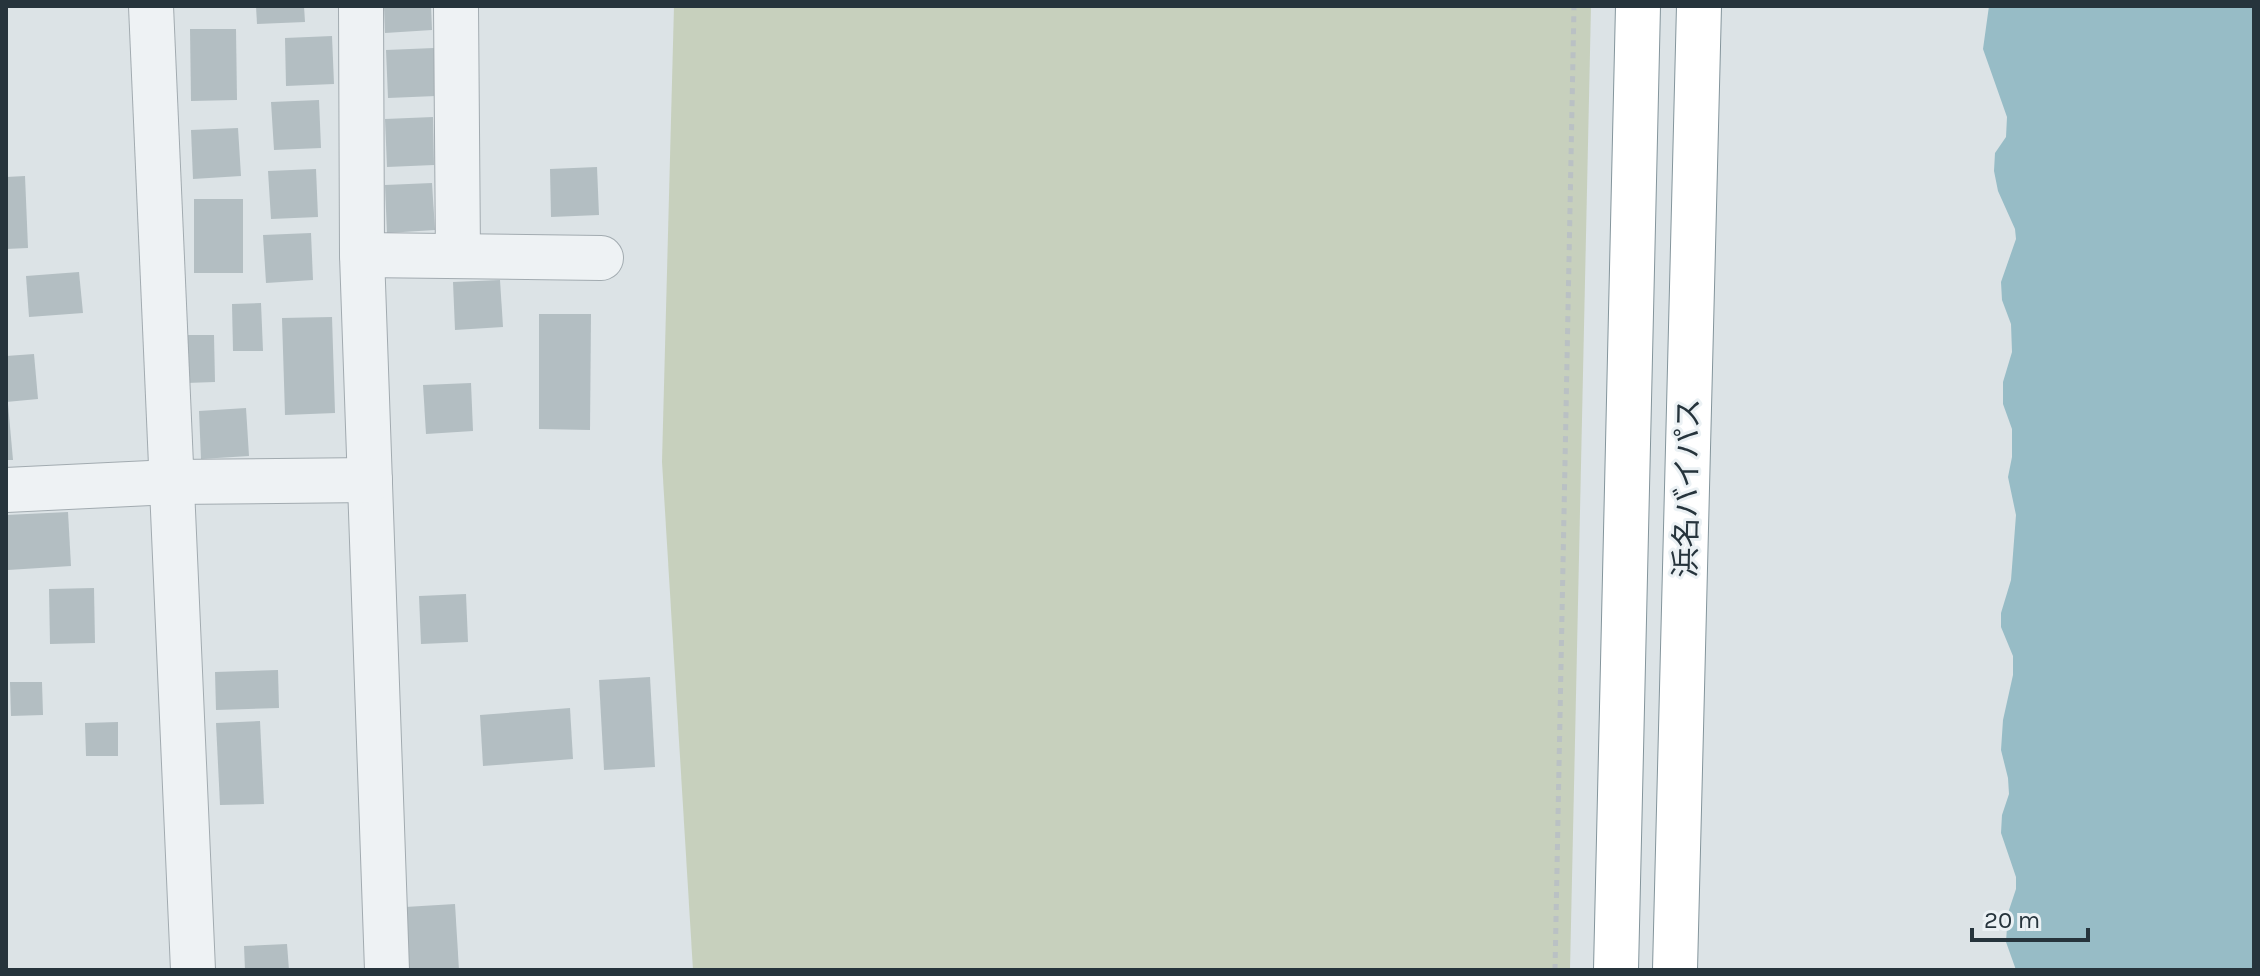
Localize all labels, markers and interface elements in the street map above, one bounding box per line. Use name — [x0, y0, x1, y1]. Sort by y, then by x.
street label: 浜名バイパス — [1667, 398, 1707, 578]
scale bar — [1972, 892, 2088, 942]
text: 20 m — [1984, 906, 2040, 934]

